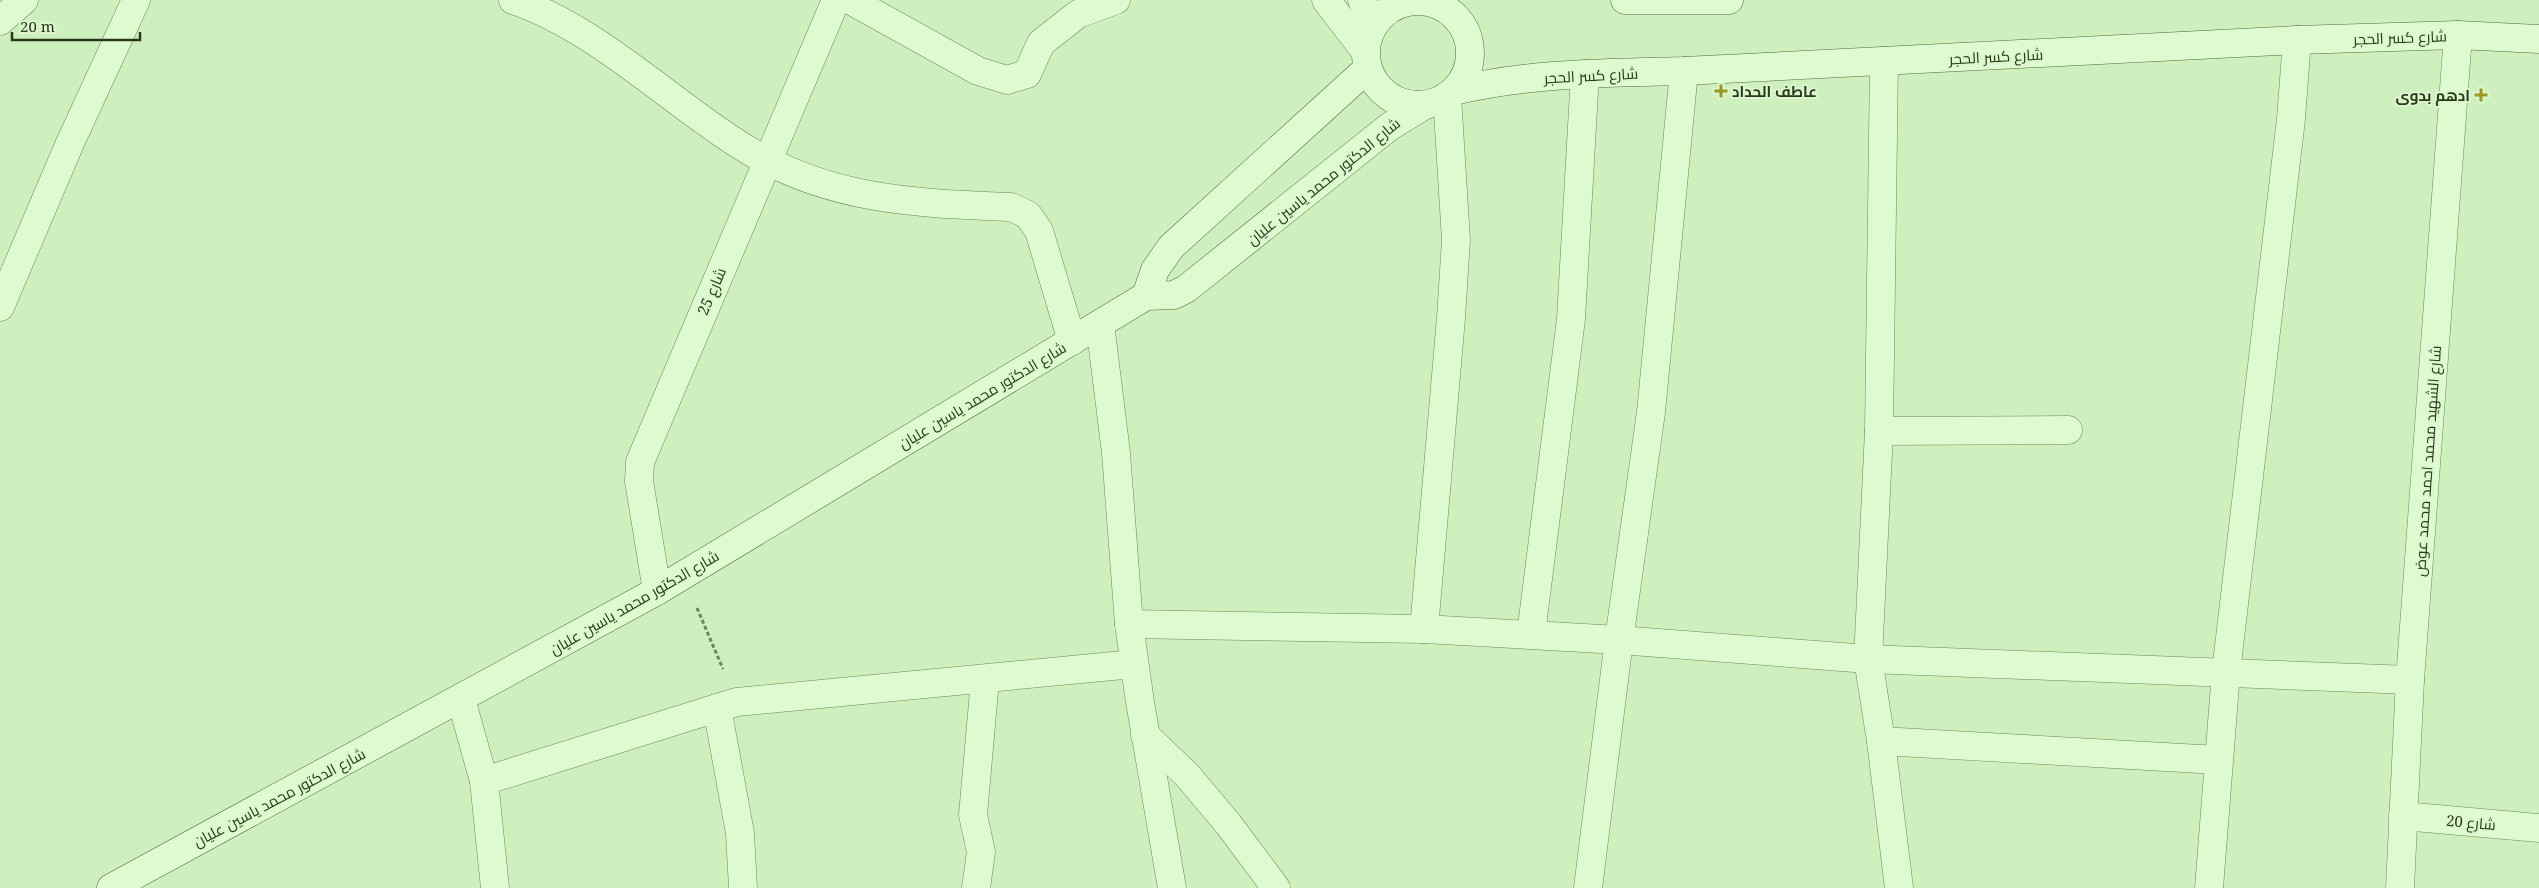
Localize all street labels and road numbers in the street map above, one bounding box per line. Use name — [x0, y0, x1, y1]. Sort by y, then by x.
street label: شارع كسر الحجر — [2352, 25, 2447, 51]
street label: شارع كسر الحجر — [1947, 44, 2044, 70]
street label: شارع كسر الحجر — [1542, 63, 1639, 89]
street label: شارع الدكتور محمد ياسين عليان — [1242, 113, 1405, 251]
street label: شارع 25 — [692, 264, 732, 319]
street label: شارع الدكتور محمد ياسين عليان — [895, 337, 1071, 455]
street label: شارع الشهيد محمد احمد محمد عوض — [2409, 345, 2447, 577]
street label: شارع الدكتور محمد ياسين عليان — [546, 545, 723, 660]
street label: شارع الدكتور محمد ياسين عليان — [189, 743, 369, 853]
street label: شارع 20 — [2445, 810, 2497, 836]

